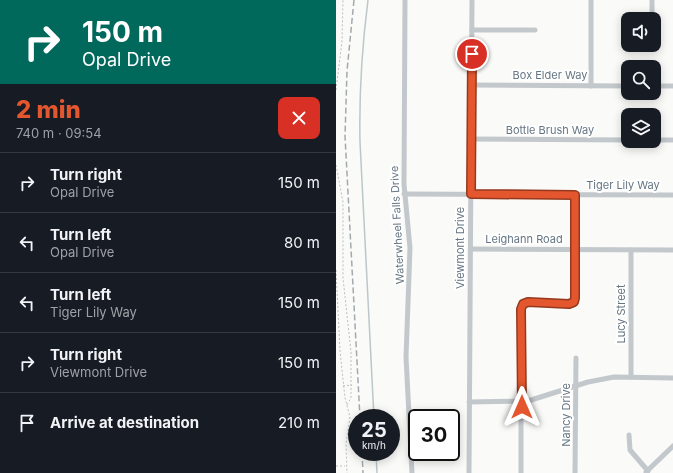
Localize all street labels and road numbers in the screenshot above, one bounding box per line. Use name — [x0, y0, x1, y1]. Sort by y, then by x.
street label: Box Elder Way — [513, 68, 587, 82]
street label: Bottle Brush Way — [506, 123, 594, 137]
street label: Waterwheel Falls Drive — [387, 165, 407, 285]
street label: Tiger Lily Way — [586, 178, 660, 192]
street label: Viewmont Drive — [453, 207, 467, 289]
street label: Leighann Road — [485, 232, 563, 246]
street label: Lucy Street — [614, 284, 628, 344]
street label: Nancy Drive — [559, 383, 573, 447]

